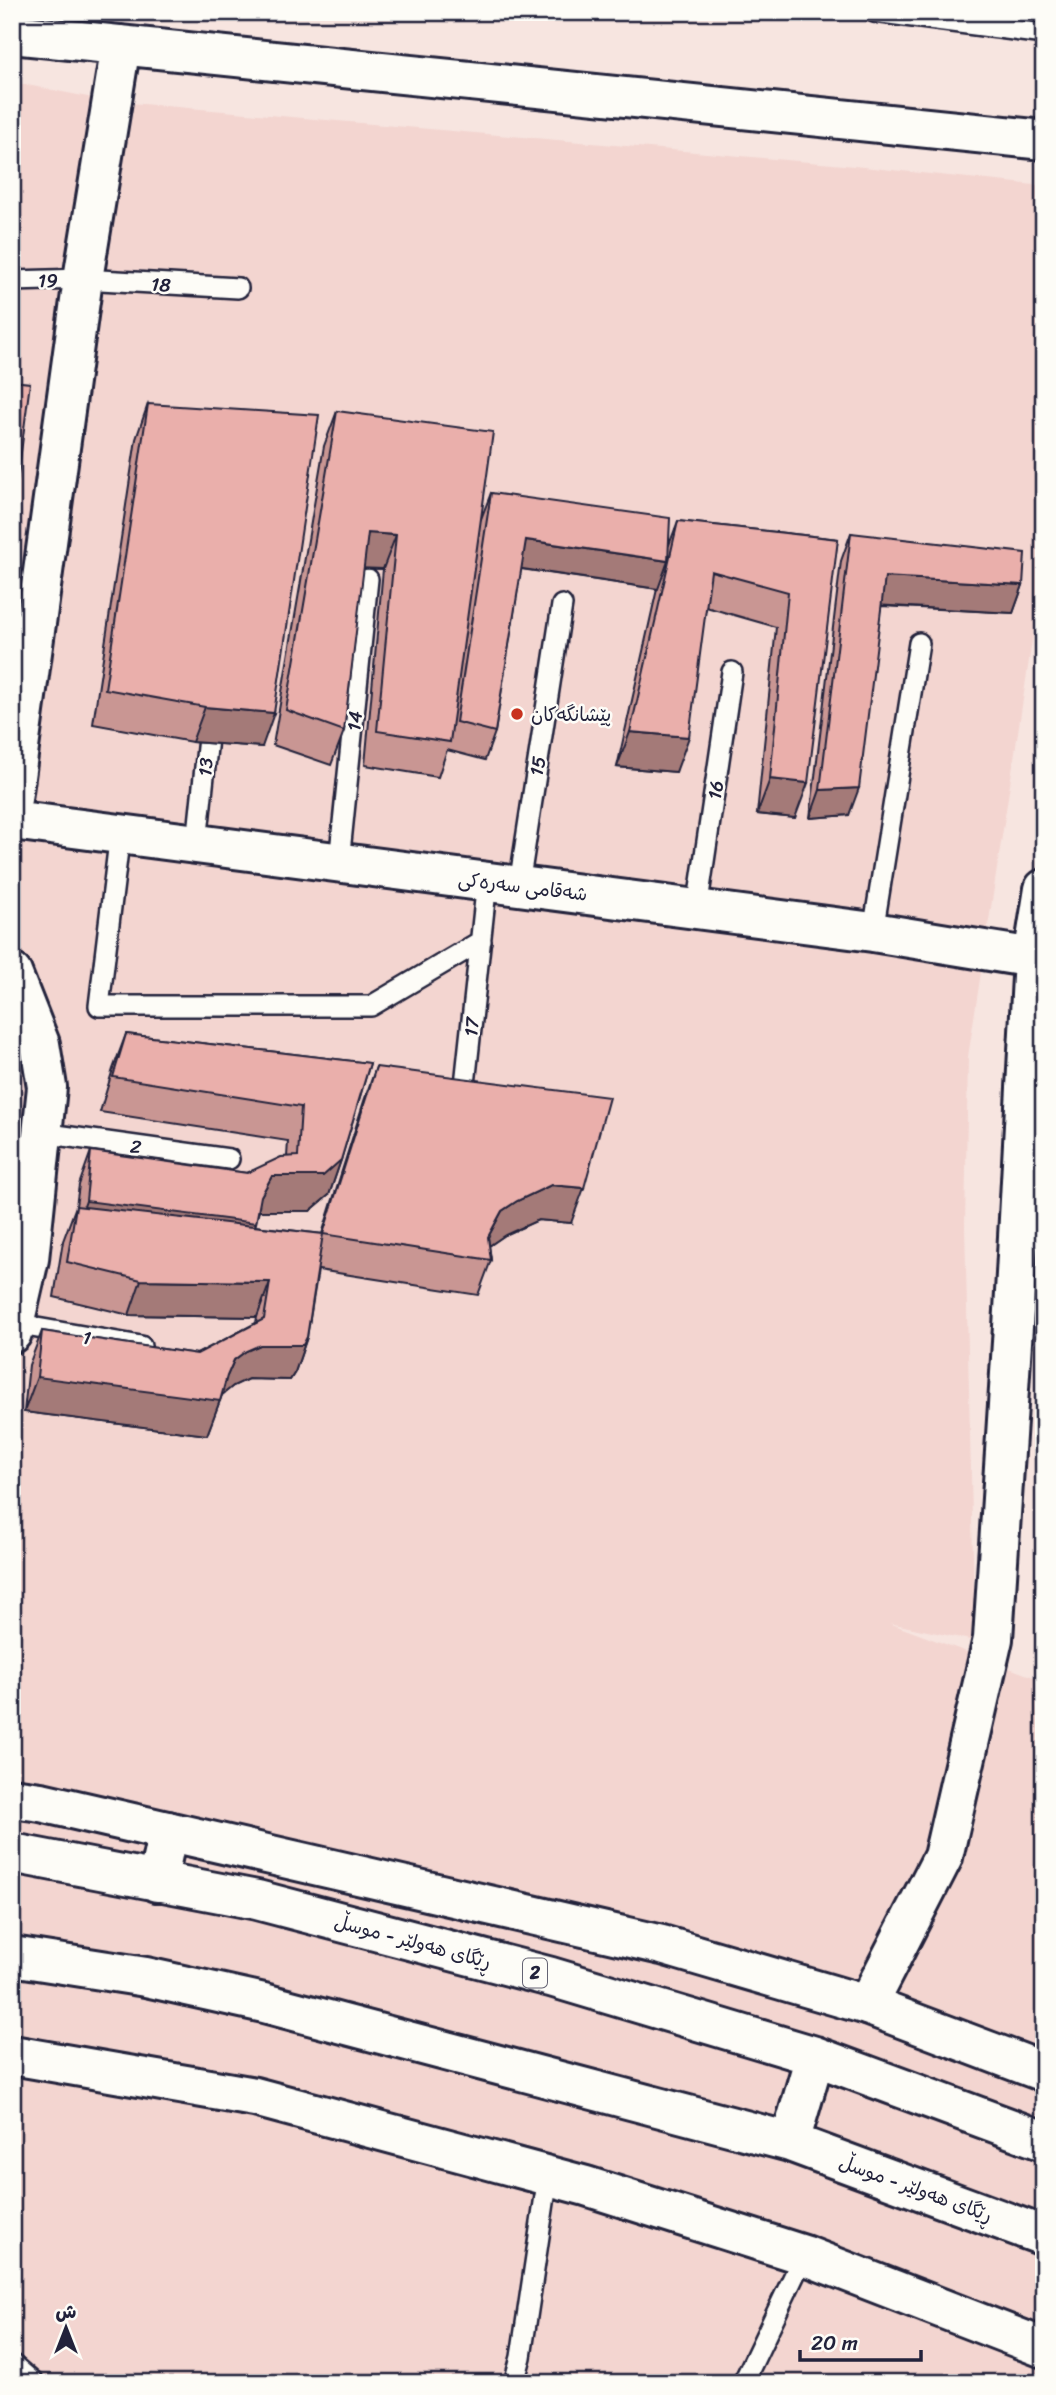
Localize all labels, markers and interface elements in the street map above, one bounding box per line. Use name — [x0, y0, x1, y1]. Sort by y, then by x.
street label: 19 — [38, 264, 59, 297]
street label: 18 — [150, 268, 172, 302]
place label: پێشانگەکان — [531, 698, 611, 731]
marker: پێشانگەکان — [509, 706, 525, 722]
street label: 14 — [337, 709, 372, 733]
street label: 15 — [520, 753, 555, 778]
street label: 13 — [188, 756, 223, 778]
street label: 16 — [698, 778, 733, 802]
street label: شەقامی سەرەکی — [456, 862, 589, 911]
street label: 17 — [454, 1015, 489, 1038]
street label: 2 — [128, 1129, 144, 1164]
street label: 1 — [80, 1321, 94, 1354]
street label: ڕێگای هەولێر - موسڵ — [331, 1905, 495, 1978]
road number: 2 — [523, 1958, 547, 1987]
street label: ڕێگای هەولێر - موسڵ — [834, 2145, 997, 2232]
north arrow — [32, 2294, 102, 2364]
text: ش — [56, 2295, 77, 2328]
scale bar — [800, 2318, 921, 2362]
text: 20 m — [811, 2324, 858, 2362]

